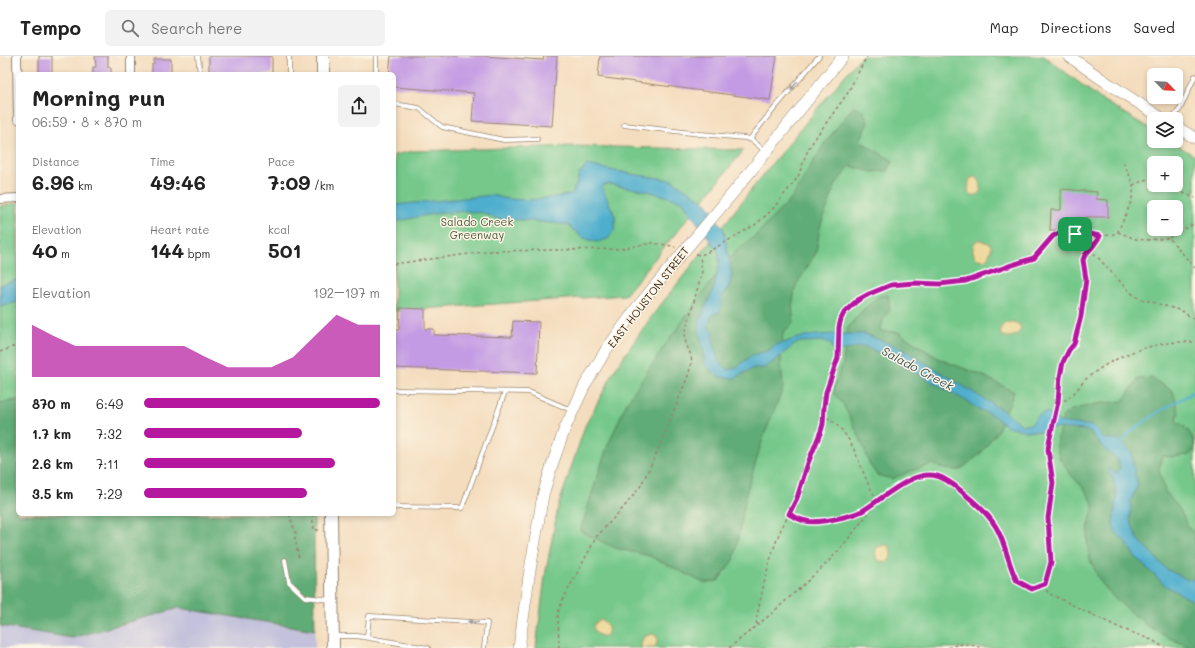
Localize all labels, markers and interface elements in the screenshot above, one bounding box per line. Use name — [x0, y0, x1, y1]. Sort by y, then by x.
search box — [105, 10, 385, 46]
text: Tempo — [20, 15, 81, 40]
icon: search — [119, 17, 141, 39]
text: Search here — [151, 18, 242, 38]
text: Map — [990, 18, 1018, 37]
text: Directions — [1040, 18, 1111, 37]
text: Saved — [1133, 18, 1175, 37]
north arrow — [1147, 68, 1183, 104]
map controls — [1147, 68, 1183, 236]
one-way arrow — [790, 81, 799, 92]
text: Morning run — [32, 83, 165, 112]
button: share — [338, 85, 380, 127]
button: layers — [1147, 112, 1183, 148]
text: 06:59 · 8 × 870 m — [32, 113, 142, 130]
text: Distance — [32, 154, 79, 169]
text: Time — [150, 154, 175, 169]
text: Pace — [268, 154, 295, 169]
button: + — [1147, 156, 1183, 192]
text: 6.96 — [32, 169, 74, 195]
text: 49:46 — [150, 169, 206, 195]
text: 7:09 — [268, 169, 310, 195]
text: km — [74, 178, 93, 193]
text: /km — [310, 178, 334, 193]
button: − — [1147, 200, 1183, 236]
park label: Salado Creek Greenway — [441, 214, 513, 242]
pin — [1058, 217, 1092, 251]
text: Elevation — [32, 222, 81, 237]
text: Heart rate — [150, 222, 209, 237]
text: kcal — [268, 222, 290, 237]
icon: arrive — [1064, 223, 1086, 245]
text: 40 — [32, 237, 58, 263]
text: 144 — [150, 237, 184, 263]
text: 501 — [268, 237, 301, 263]
street label: EAST HOUSTON STREET — [604, 243, 692, 351]
text: m — [58, 246, 70, 261]
text: bpm — [184, 246, 210, 261]
text: Elevation — [32, 284, 90, 301]
text: 192–197 m — [313, 284, 380, 301]
water label: Salado Creek — [879, 342, 957, 394]
text: 870 m — [32, 395, 71, 412]
text: 6:49 — [96, 395, 123, 412]
text: 1.7 km — [32, 425, 71, 442]
text: 7:32 — [96, 425, 122, 442]
text: 2.6 km — [32, 455, 73, 472]
text: 7:11 — [96, 455, 119, 472]
text: 3.5 km — [32, 485, 73, 502]
text: 7:29 — [96, 485, 122, 502]
one-way arrow — [467, 619, 479, 626]

